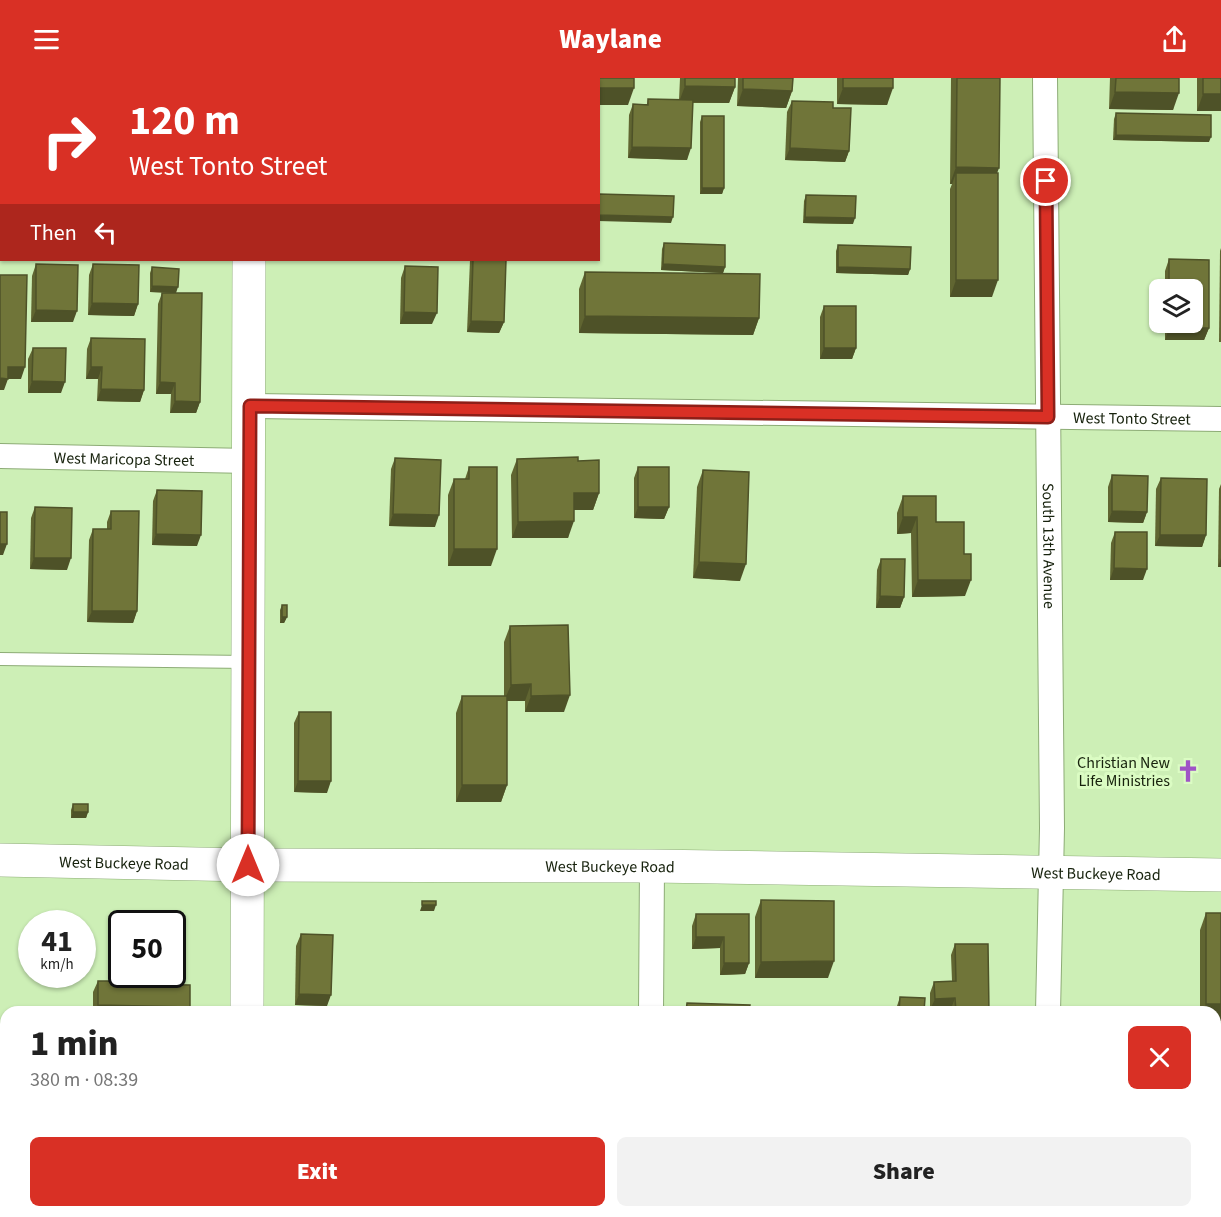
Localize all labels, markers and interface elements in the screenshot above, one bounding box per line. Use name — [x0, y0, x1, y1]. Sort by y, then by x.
text: Waylane — [559, 20, 662, 59]
icon: menu — [30, 23, 63, 56]
icon: share — [1158, 23, 1191, 56]
text: 120 m — [129, 91, 240, 151]
icon: right — [30, 102, 108, 180]
text: West Tonto Street — [129, 147, 327, 186]
pin — [1020, 155, 1071, 206]
icon: arrive — [1029, 164, 1062, 197]
icon: left — [89, 216, 122, 249]
text: Then — [30, 217, 77, 249]
map controls — [1149, 279, 1203, 333]
button: layers — [1149, 279, 1203, 333]
street label: West Tonto Street — [1073, 407, 1192, 431]
street label: West Maricopa Street — [53, 447, 195, 472]
street label: South 13th Avenue — [1037, 483, 1060, 609]
place label: Christian New Life Ministries — [1077, 752, 1170, 792]
church icon: Christian New Life Ministries — [1175, 758, 1201, 784]
position arrow — [216, 833, 280, 897]
street label: West Buckeye Road — [59, 851, 189, 876]
street label: West Buckeye Road — [545, 856, 675, 878]
street label: West Buckeye Road — [1031, 862, 1161, 886]
speed limit sign: 50 — [108, 910, 186, 988]
text: 41 — [41, 920, 73, 963]
text: km/h — [40, 954, 74, 975]
text: 1 min — [30, 1018, 118, 1069]
button: close — [1128, 1026, 1191, 1089]
text: 380 m · 08:39 — [30, 1066, 138, 1094]
button: Exit — [30, 1137, 605, 1206]
button: Share — [617, 1137, 1191, 1206]

